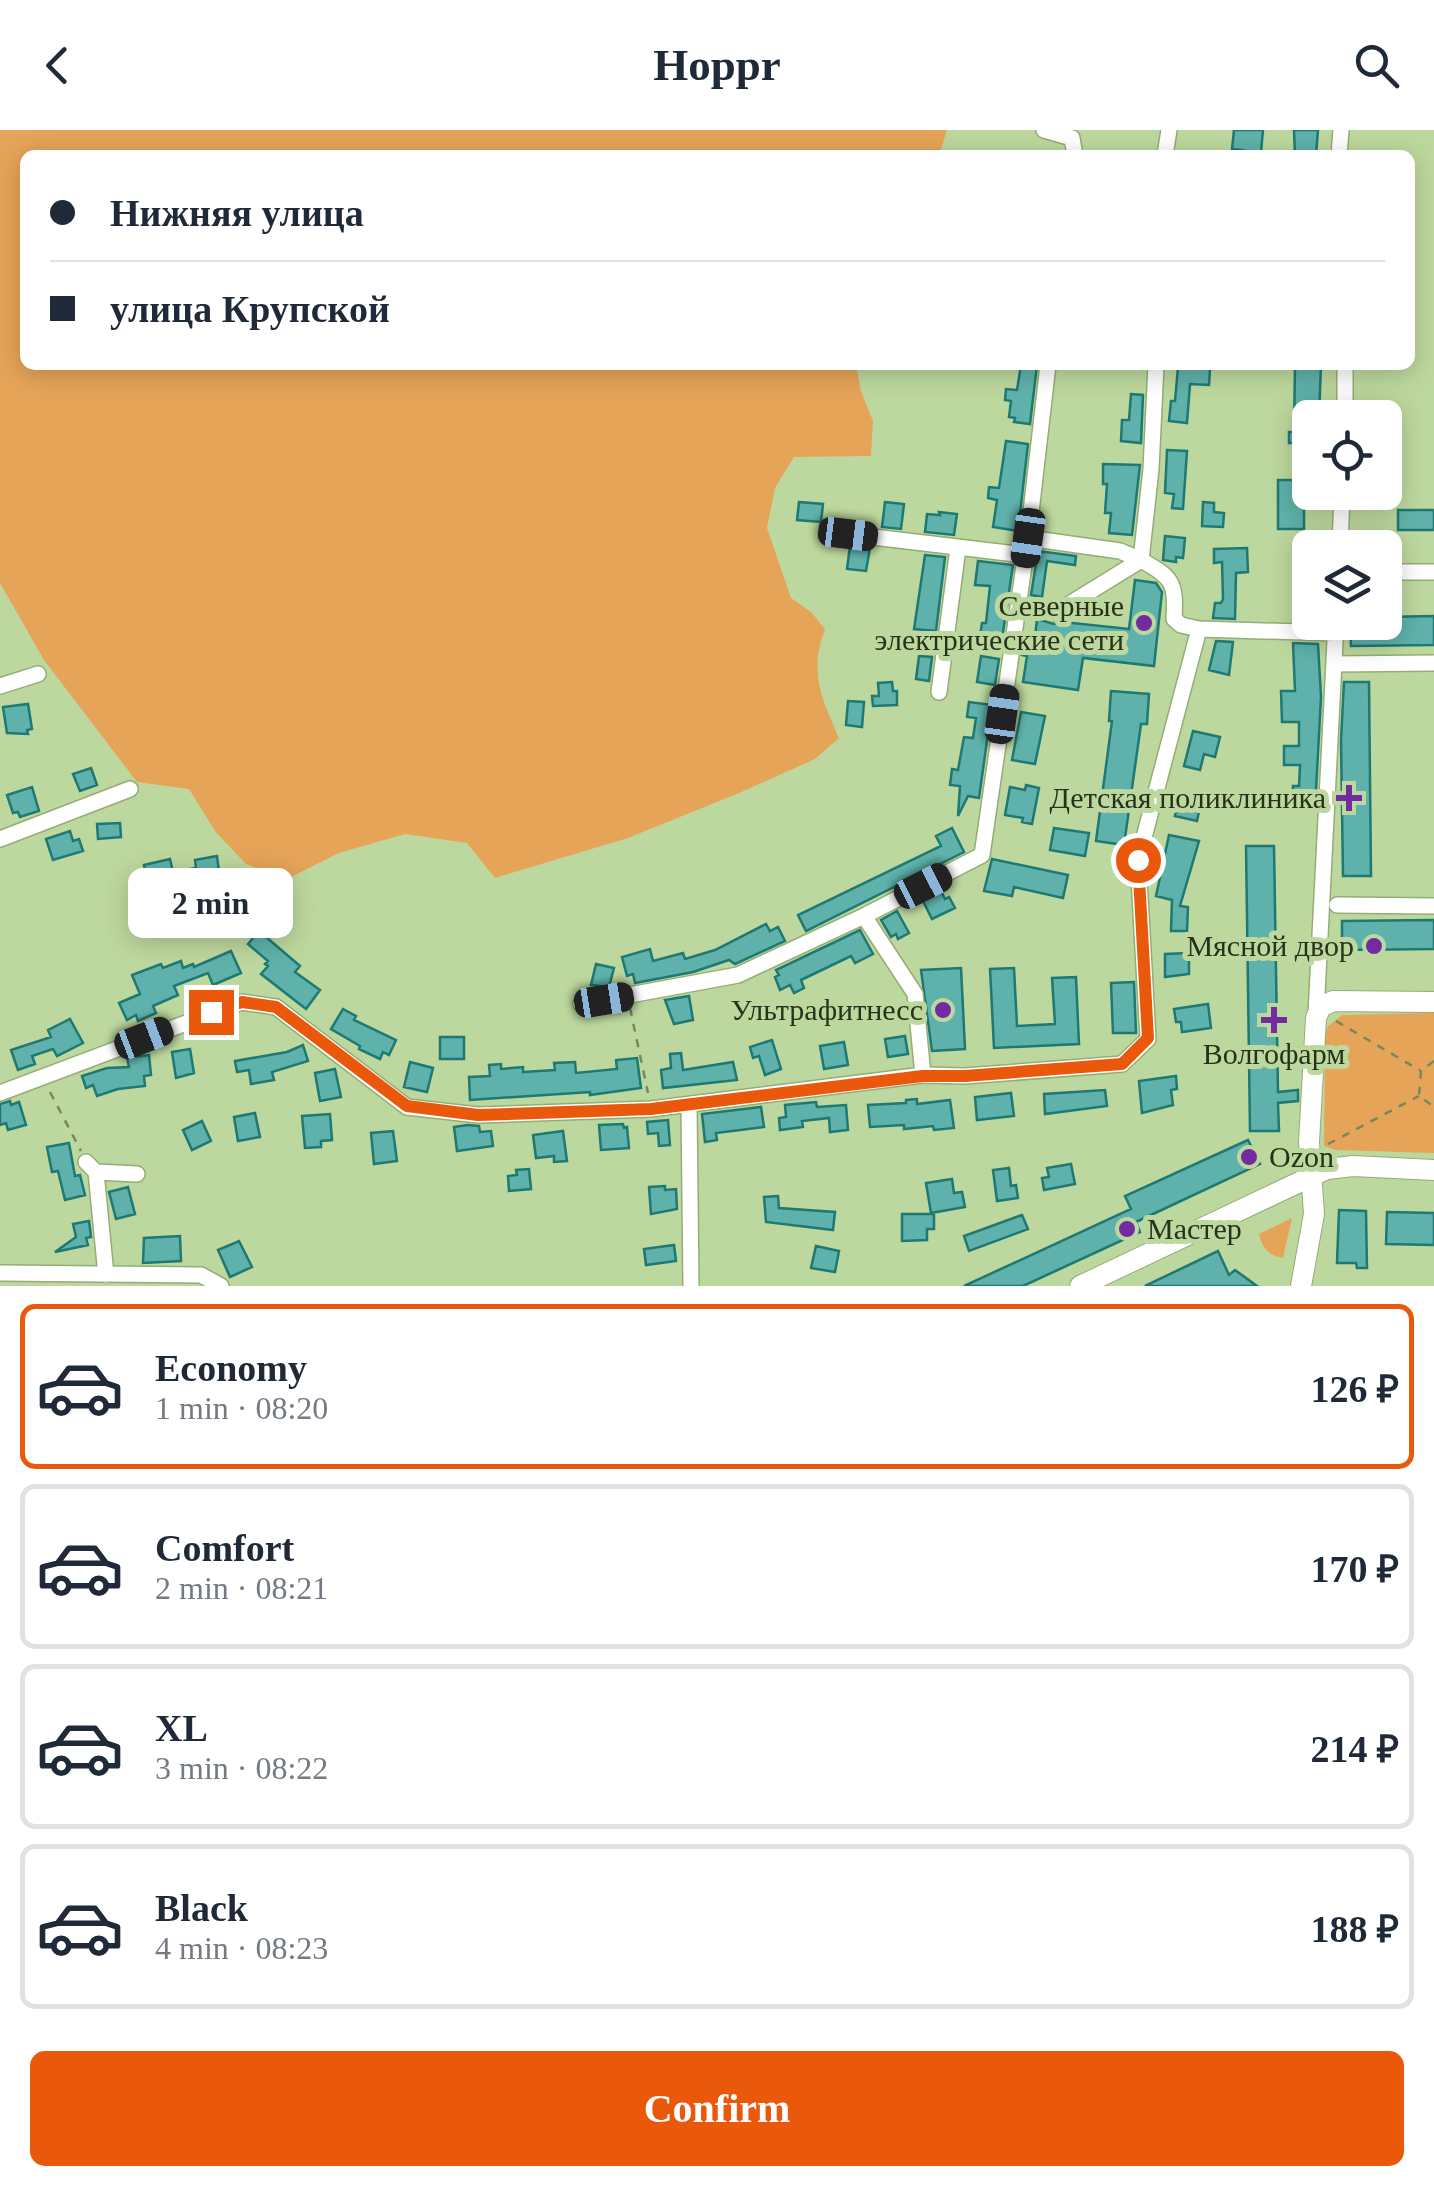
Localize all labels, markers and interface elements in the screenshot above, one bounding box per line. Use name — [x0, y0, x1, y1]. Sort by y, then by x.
icon: back — [30, 38, 85, 93]
icon: search — [1349, 38, 1404, 93]
text: Hoppr — [653, 40, 781, 90]
text: Нижняя улица — [110, 192, 364, 234]
text: улица Крупской — [110, 288, 390, 330]
map controls — [1292, 400, 1402, 640]
button: locate — [1292, 400, 1402, 510]
car — [1009, 506, 1047, 570]
car — [816, 515, 880, 553]
button: layers — [1292, 530, 1402, 640]
place label: Северные электрические сети — [875, 589, 1124, 656]
marker: Северные электрические сети — [1133, 612, 1155, 634]
car — [983, 682, 1021, 746]
place label: Детская поликлиника — [1049, 781, 1326, 814]
marker: Детская поликлиника — [1336, 785, 1362, 811]
route start — [1116, 838, 1161, 883]
car — [889, 859, 957, 913]
callout: 2 min — [128, 867, 294, 937]
text: 2 min — [172, 885, 249, 921]
place label: Мясной двор — [1186, 929, 1354, 962]
marker: Мясной двор — [1363, 935, 1385, 957]
car — [572, 980, 636, 1020]
route end — [189, 990, 234, 1035]
place label: Ультрафитнесс — [730, 993, 923, 1026]
marker: Ультрафитнесс — [932, 999, 954, 1021]
marker: Волгофарм — [1263, 1009, 1285, 1031]
car — [111, 1013, 177, 1063]
place label: Волгофарм — [1203, 1037, 1345, 1070]
place label: Ozon — [1269, 1140, 1334, 1173]
marker: Ozon — [1238, 1146, 1260, 1168]
place label: Мастер — [1147, 1212, 1242, 1245]
marker: Мастер — [1116, 1218, 1138, 1240]
icon: car — [35, 1342, 125, 1432]
text: Economy — [155, 1347, 307, 1389]
text: 126 ₽ — [1310, 1368, 1399, 1410]
text: 1 min · 08:20 — [155, 1390, 328, 1426]
icon: car — [35, 1522, 125, 1612]
text: Comfort — [155, 1527, 294, 1569]
text: 170 ₽ — [1310, 1548, 1399, 1590]
text: 2 min · 08:21 — [155, 1570, 328, 1606]
icon: car — [35, 1702, 125, 1792]
text: XL — [155, 1707, 208, 1749]
text: 214 ₽ — [1310, 1728, 1399, 1770]
text: 3 min · 08:22 — [155, 1750, 328, 1786]
icon: car — [35, 1882, 125, 1972]
text: Black — [155, 1887, 248, 1929]
text: 188 ₽ — [1310, 1908, 1399, 1950]
text: 4 min · 08:23 — [155, 1930, 328, 1966]
button: Confirm — [30, 2051, 1404, 2166]

